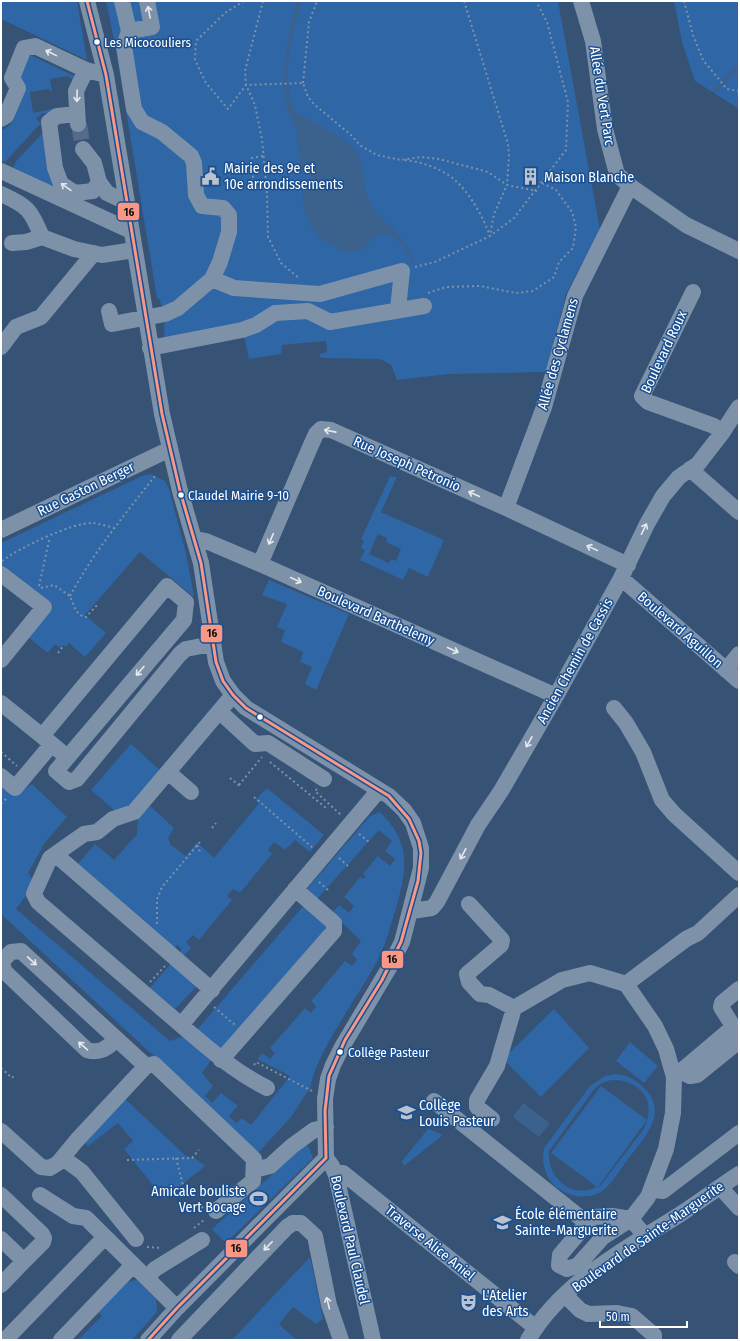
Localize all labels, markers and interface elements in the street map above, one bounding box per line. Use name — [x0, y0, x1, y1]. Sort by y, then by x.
one-way arrow — [145, 6, 153, 19]
place label: Les Micocouliers — [104, 35, 192, 50]
marker: Les Micocouliers — [92, 37, 102, 47]
street label: Allée du Vert Parc — [586, 45, 618, 147]
one-way arrow — [45, 49, 57, 56]
one-way arrow — [73, 89, 80, 102]
place label: Mairie des 9e et 10e arrondissements — [224, 160, 343, 193]
public building icon: Mairie des 9e et 10e arrondissements — [201, 166, 221, 186]
building icon: Maison Blanche — [521, 167, 541, 187]
place label: Maison Blanche — [544, 169, 634, 186]
one-way arrow — [61, 183, 72, 191]
line badge: 16 — [117, 202, 140, 221]
text: 16 — [124, 206, 134, 219]
street label: Allée des Cyclamens — [534, 296, 582, 412]
street label: Boulevard Roux — [637, 307, 691, 396]
one-way arrow — [323, 426, 336, 434]
street label: Rue Joseph Petronio — [351, 433, 463, 495]
street label: Rue Gaston Berger — [35, 458, 137, 520]
place label: Claudel Mairie 9-10 — [188, 488, 289, 503]
one-way arrow — [469, 489, 481, 497]
marker: Claudel Mairie 9-10 — [176, 490, 186, 500]
one-way arrow — [641, 524, 648, 536]
one-way arrow — [267, 533, 274, 545]
one-way arrow — [587, 544, 599, 551]
one-way arrow — [290, 577, 302, 584]
street label: Boulevard Barthelemy — [315, 582, 438, 650]
street label: Boulevard Aguillon — [634, 588, 726, 672]
street label: Ancien Chemin de Cassis — [533, 595, 617, 727]
line badge: 16 — [200, 624, 223, 643]
text: 16 — [207, 627, 217, 640]
one-way arrow — [447, 647, 459, 655]
one-way arrow — [136, 666, 145, 677]
unlabelled marker — [255, 712, 265, 722]
one-way arrow — [525, 736, 533, 748]
one-way arrow — [459, 848, 466, 860]
line badge: 16 — [381, 950, 404, 969]
text: 16 — [387, 953, 397, 966]
one-way arrow — [27, 957, 37, 966]
one-way arrow — [78, 1042, 89, 1051]
place label: Collège Pasteur — [348, 1045, 430, 1060]
marker: Collège Pasteur — [335, 1047, 345, 1057]
place label: Collège Louis Pasteur — [419, 1097, 495, 1130]
school or university icon: Collège Louis Pasteur — [396, 1103, 416, 1123]
street label: Boulevard Paul Claudel — [327, 1174, 373, 1306]
street label: Boulevard de Sainte-Marguerite — [569, 1178, 727, 1296]
place label: Amicale bouliste Vert Bocage — [151, 1183, 246, 1216]
sports icon: Amicale bouliste Vert Bocage — [249, 1189, 269, 1209]
street label: Traverse Alice Aniel — [382, 1202, 479, 1285]
place label: École élémentaire Sainte-Marguerite — [515, 1205, 618, 1239]
school or university icon: École élémentaire Sainte-Marguerite — [492, 1212, 512, 1232]
line badge: 16 — [225, 1239, 248, 1258]
one-way arrow — [263, 1241, 273, 1251]
text: 16 — [231, 1242, 241, 1255]
place label: L'Atelier des Arts — [482, 1287, 529, 1320]
theatre icon: L'Atelier des Arts — [459, 1293, 479, 1313]
one-way arrow — [324, 1297, 332, 1310]
scale bar — [600, 1303, 687, 1329]
text: 50 m — [606, 1310, 630, 1324]

